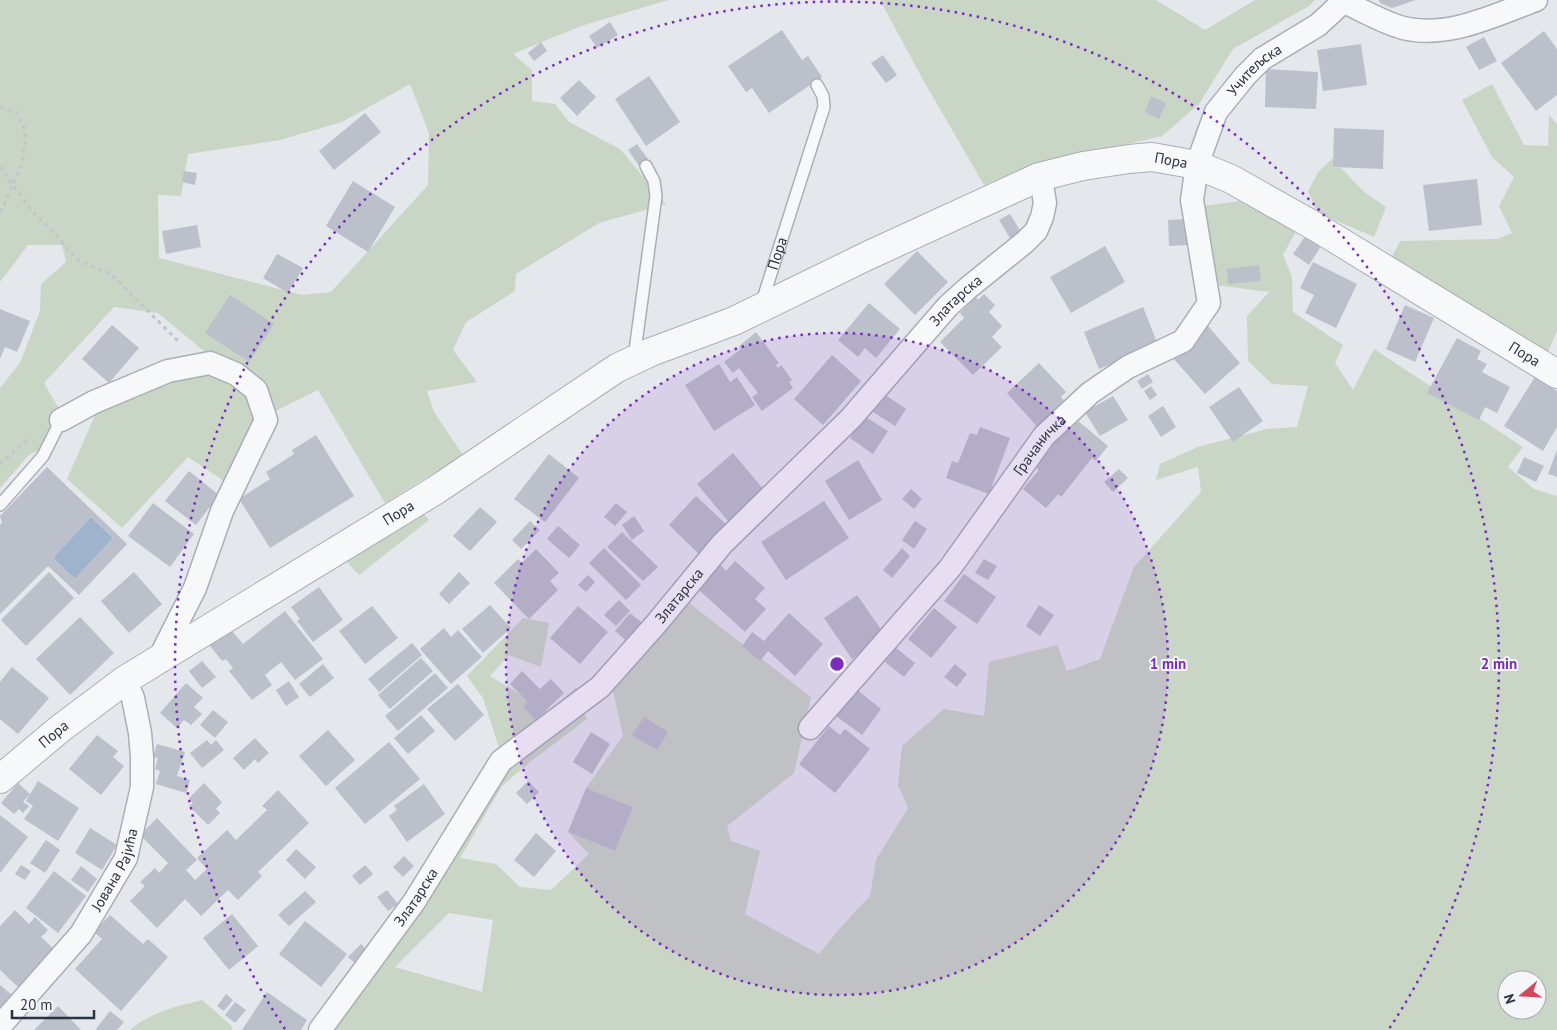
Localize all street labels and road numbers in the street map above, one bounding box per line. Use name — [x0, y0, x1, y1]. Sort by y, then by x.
street label: Учитељска — [1223, 39, 1285, 100]
street label: Пора — [1153, 148, 1189, 172]
street label: Пора — [763, 235, 791, 272]
street label: Златарска — [925, 270, 986, 330]
street label: Пора — [1506, 337, 1544, 371]
street label: Грачаничка — [1009, 410, 1070, 479]
street label: Пора — [379, 496, 417, 529]
street label: Златарска — [651, 564, 707, 627]
street label: Пора — [34, 716, 72, 752]
street label: Јована Рајића — [86, 826, 141, 915]
street label: Златарска — [389, 864, 442, 930]

